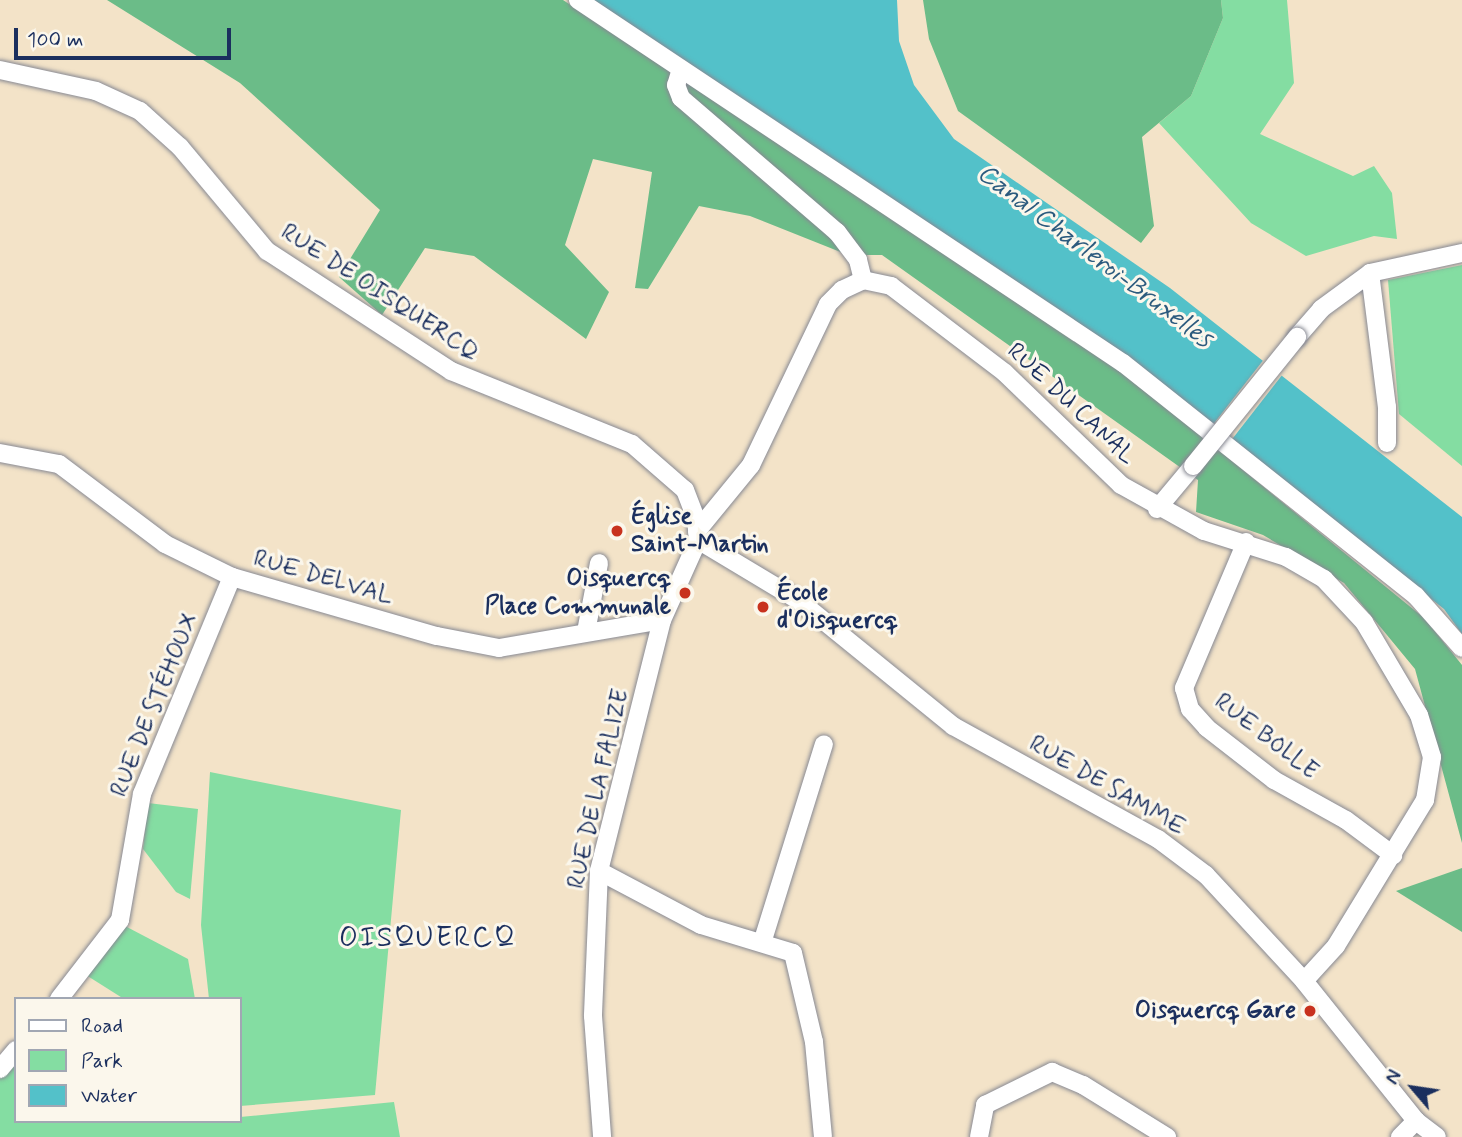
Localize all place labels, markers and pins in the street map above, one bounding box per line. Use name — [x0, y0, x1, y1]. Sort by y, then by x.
place label: Église Saint-Martin — [631, 503, 768, 559]
marker: Église Saint-Martin — [609, 523, 625, 539]
place label: Oisquercq Place Communale — [483, 565, 671, 621]
place label: École d'Oisquercq — [777, 579, 898, 635]
marker: Oisquercq Place Communale — [677, 585, 693, 601]
marker: École d'Oisquercq — [755, 599, 771, 615]
place label: Oisquercq Gare — [1137, 997, 1296, 1025]
marker: Oisquercq Gare — [1302, 1003, 1318, 1019]

